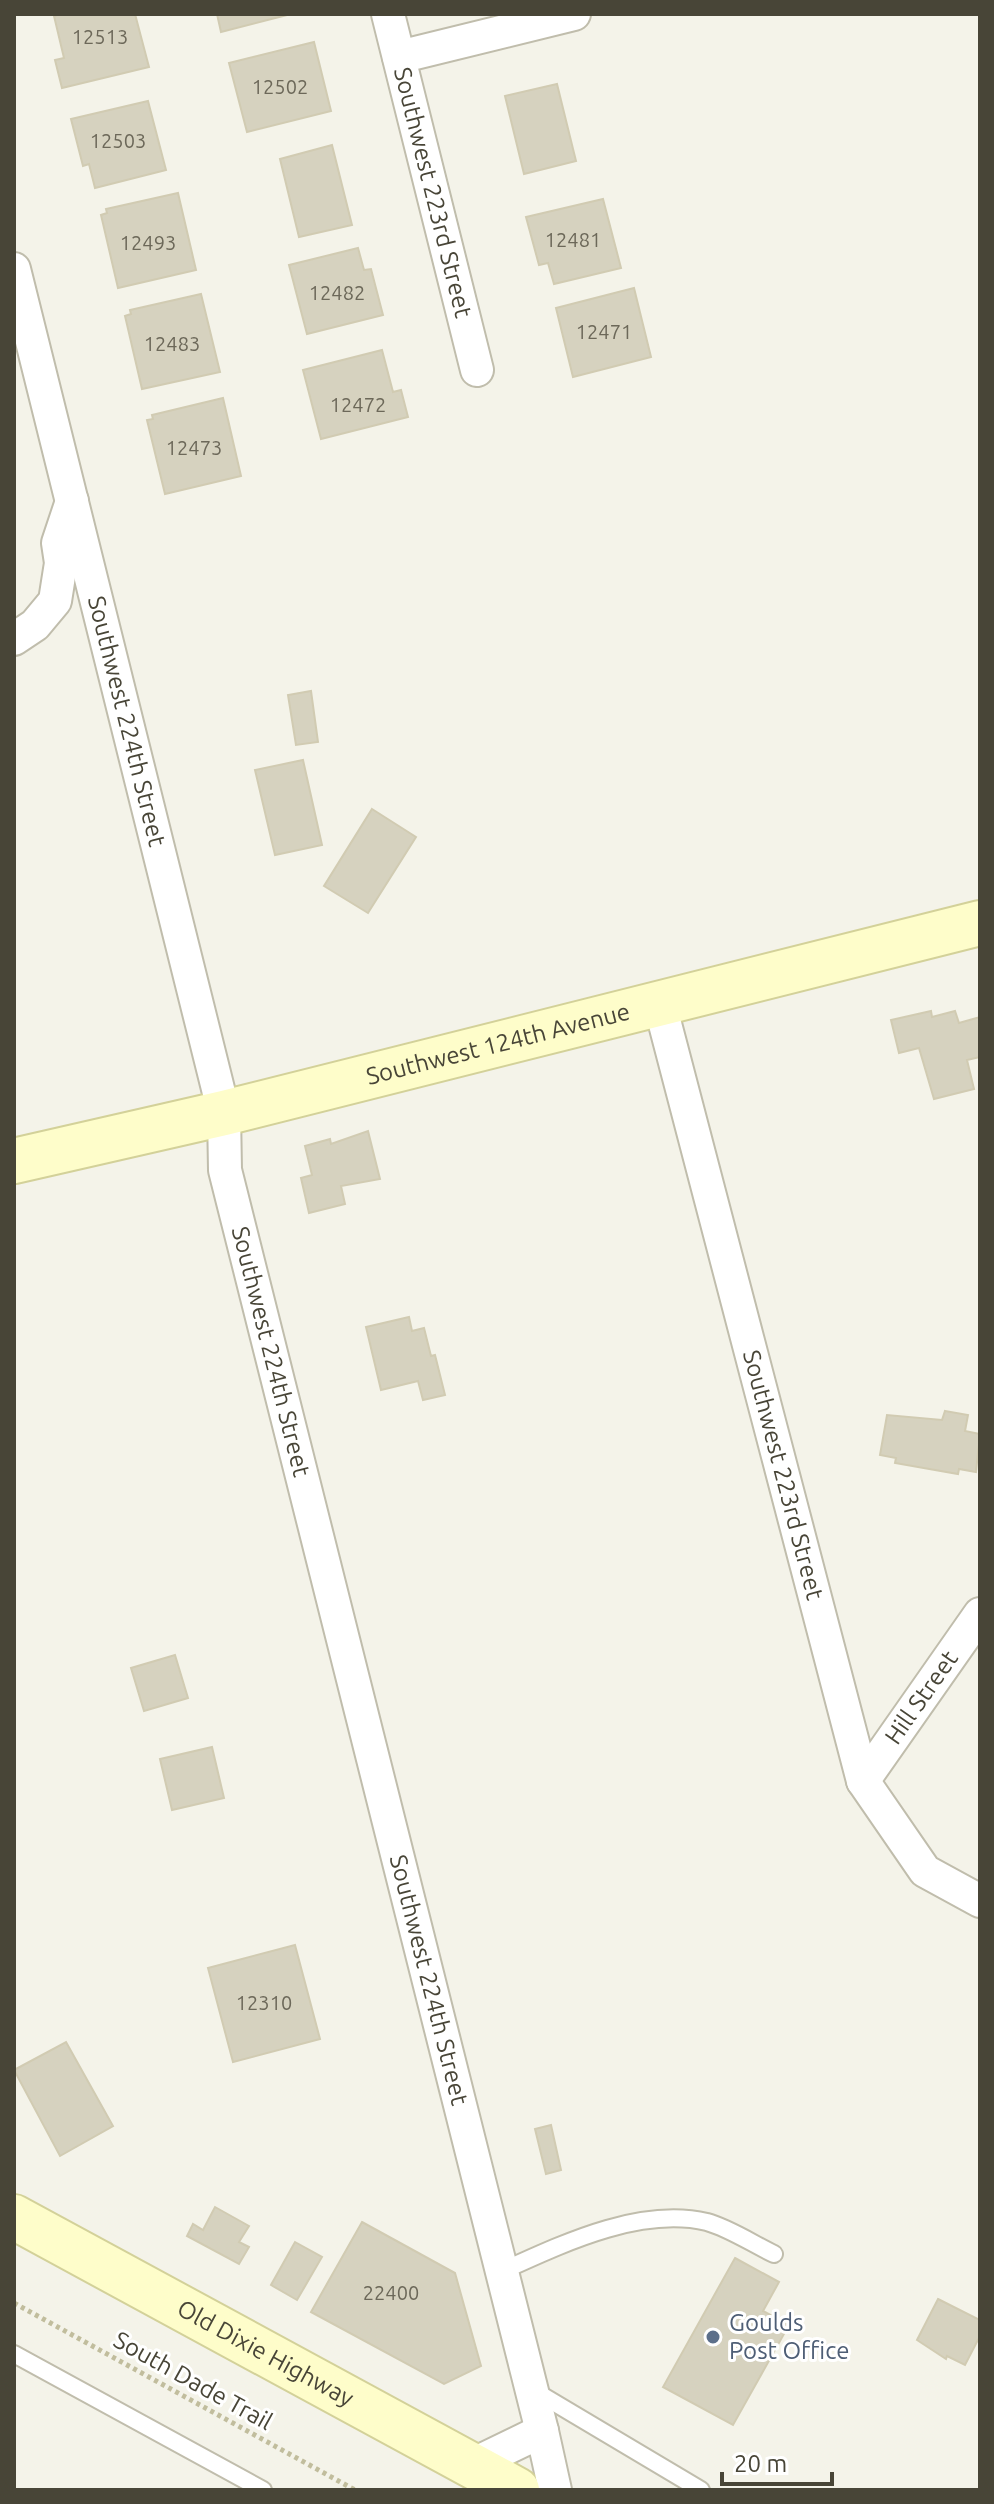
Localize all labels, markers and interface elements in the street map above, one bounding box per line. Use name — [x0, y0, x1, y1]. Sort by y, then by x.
house number: 12513 — [72, 25, 128, 48]
street label: Southwest 223rd Street — [389, 64, 478, 321]
house number: 12502 — [252, 75, 308, 98]
house number: 12503 — [90, 129, 146, 152]
house number: 12481 — [545, 228, 601, 251]
house number: 12493 — [120, 231, 176, 254]
house number: 12482 — [309, 281, 365, 304]
house number: 12471 — [576, 320, 632, 343]
house number: 12483 — [144, 332, 200, 355]
house number: 12472 — [330, 393, 386, 416]
house number: 12473 — [166, 436, 222, 459]
street label: Southwest 224th Street — [83, 593, 171, 850]
street label: Southwest 124th Avenue — [363, 998, 633, 1090]
street label: Southwest 224th Street — [227, 1224, 316, 1480]
street label: Southwest 223rd Street — [738, 1347, 829, 1603]
street label: Hill Street — [879, 1645, 963, 1749]
street label: Southwest 224th Street — [385, 1852, 474, 2108]
house number: 12310 — [236, 1991, 292, 2014]
house number: 22400 — [363, 2281, 419, 2304]
street label: Old Dixie Highway — [173, 2294, 359, 2412]
place label: Goulds Post Office — [729, 2309, 850, 2364]
street label: South Dade Trail — [109, 2326, 277, 2435]
marker: Goulds Post Office — [704, 2328, 722, 2346]
scale bar — [722, 2436, 832, 2486]
text: 20 m — [734, 2450, 787, 2477]

